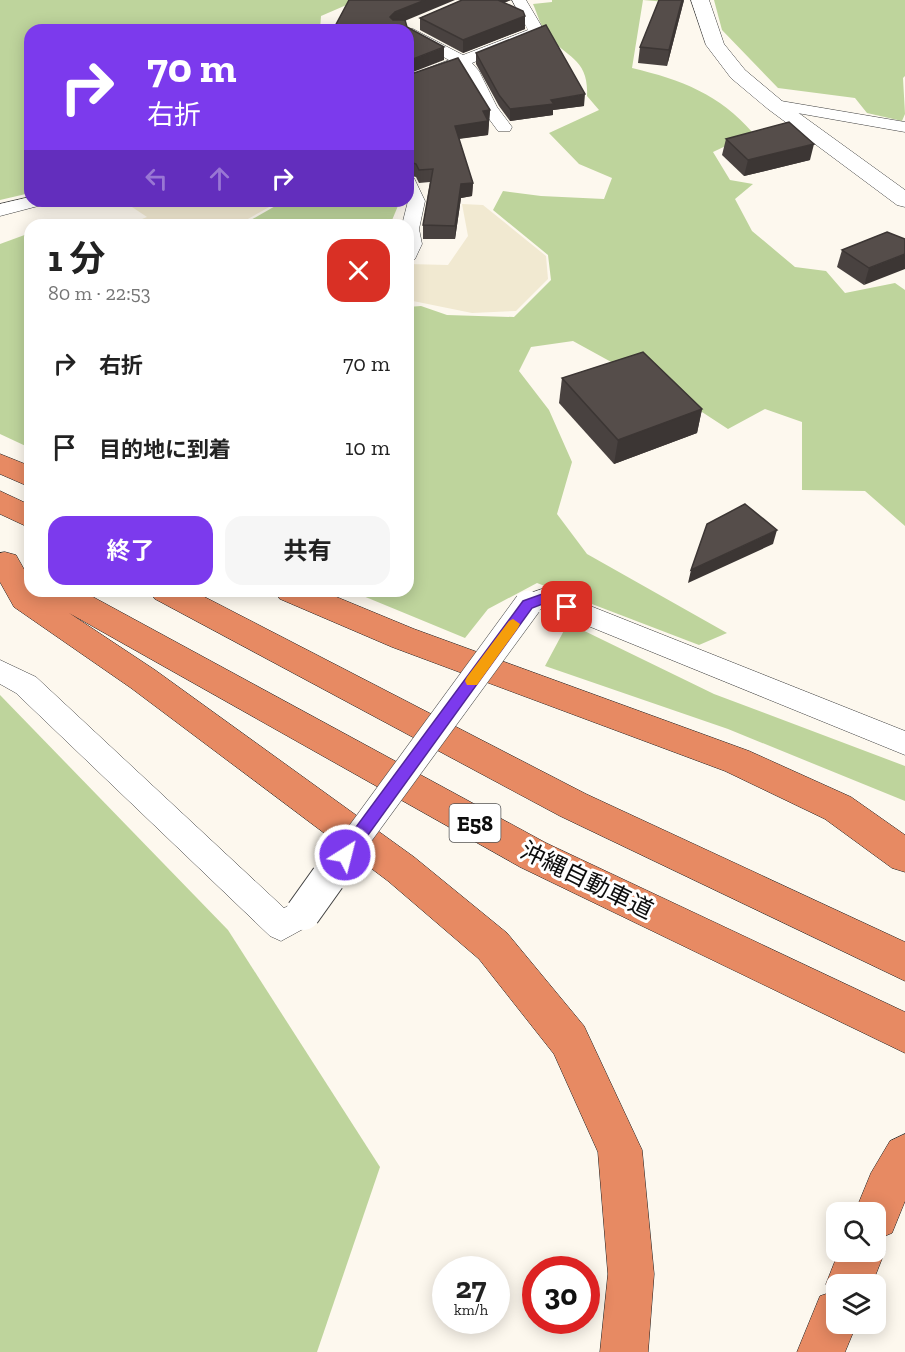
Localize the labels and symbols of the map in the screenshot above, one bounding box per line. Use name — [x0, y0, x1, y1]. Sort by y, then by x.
pin — [541, 581, 592, 632]
road number: E58 — [450, 804, 500, 842]
position arrow — [313, 823, 377, 887]
street label: 沖縄自動車道 — [516, 835, 658, 925]
speed limit sign: 30 — [522, 1256, 600, 1334]

